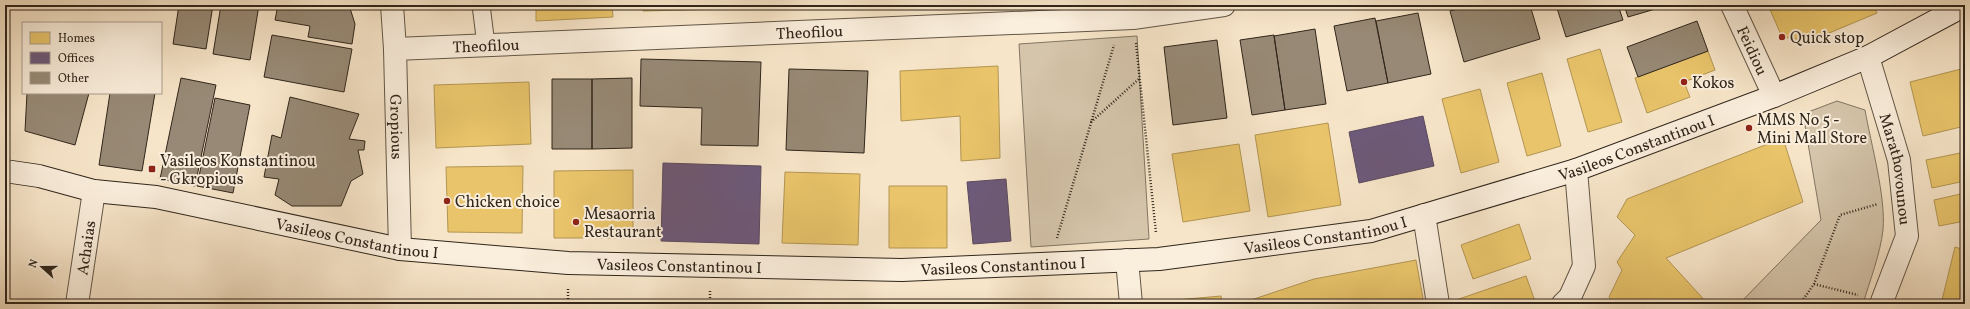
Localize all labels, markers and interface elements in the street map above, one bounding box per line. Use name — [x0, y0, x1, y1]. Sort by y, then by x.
street label: Theofilou — [776, 21, 844, 46]
legend — [22, 22, 162, 94]
street label: Feidiou — [1730, 23, 1772, 79]
place label: Quick stop — [1790, 28, 1864, 50]
text: Homes — [58, 31, 95, 47]
marker: Quick stop — [1777, 32, 1787, 42]
street label: Theofilou — [452, 35, 520, 60]
text: Offices — [58, 51, 94, 67]
text: Other — [58, 71, 89, 87]
place label: Kokos — [1692, 73, 1735, 95]
marker: Kokos — [1679, 77, 1689, 87]
street label: Gropious — [383, 94, 407, 160]
street label: Vasileos Constantinou I — [1556, 110, 1718, 188]
place label: MMS No 5 - Mini Mall Store — [1757, 110, 1867, 150]
street label: Marathovounou — [1873, 111, 1915, 226]
marker: MMS No 5 - Mini Mall Store — [1744, 123, 1754, 133]
place label: Vasileos Konstantinou - Gkropious — [160, 151, 316, 191]
marker: Vasileos Konstantinou - Gkropious — [147, 164, 157, 174]
place label: Chicken choice — [455, 192, 560, 214]
marker: Chicken choice — [442, 196, 452, 206]
place label: Mesaorria Restaurant — [584, 204, 662, 244]
street label: Vasileos Constantinou I — [1242, 212, 1410, 261]
street label: Vasileos Constantinou I — [273, 214, 439, 265]
marker: Mesaorria Restaurant — [571, 217, 581, 227]
street label: Achaias — [72, 219, 102, 277]
north arrow — [22, 247, 62, 287]
street label: Vasileos Constantinou I — [920, 253, 1086, 282]
street label: Vasileos Constantinou I — [596, 255, 762, 280]
text: N — [26, 258, 42, 270]

